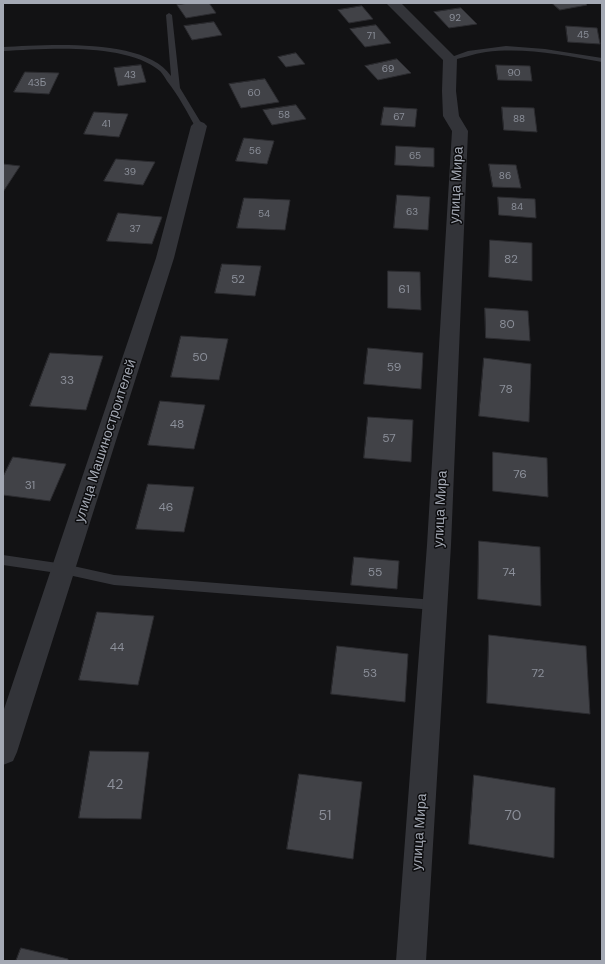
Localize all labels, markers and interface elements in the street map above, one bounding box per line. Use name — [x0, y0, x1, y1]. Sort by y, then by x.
house number: 92 — [449, 12, 461, 24]
house number: 45 — [577, 29, 589, 41]
house number: 71 — [367, 30, 375, 42]
house number: 69 — [382, 63, 394, 75]
house number: 90 — [507, 67, 521, 79]
house number: 43 — [124, 69, 136, 81]
house number: 43Б — [28, 77, 46, 89]
house number: 60 — [247, 87, 261, 99]
house number: 58 — [278, 109, 290, 121]
house number: 67 — [393, 111, 405, 123]
house number: 88 — [513, 113, 525, 125]
house number: 41 — [101, 118, 111, 130]
house number: 56 — [249, 145, 261, 157]
street label: улица Мира — [447, 146, 467, 224]
house number: 65 — [409, 150, 421, 162]
house number: 39 — [124, 166, 136, 178]
house number: 86 — [499, 170, 511, 182]
house number: 84 — [511, 201, 523, 213]
house number: 63 — [406, 206, 418, 218]
house number: 54 — [258, 208, 270, 220]
house number: 37 — [129, 223, 141, 235]
house number: 82 — [504, 253, 518, 267]
house number: 52 — [231, 273, 245, 287]
house number: 61 — [398, 283, 410, 297]
house number: 80 — [499, 318, 515, 332]
house number: 50 — [192, 351, 208, 365]
street label: улица Машиностроителей — [72, 357, 140, 525]
house number: 59 — [387, 361, 401, 375]
house number: 33 — [60, 374, 74, 388]
house number: 78 — [499, 383, 513, 397]
house number: 48 — [170, 418, 184, 432]
house number: 57 — [382, 432, 396, 446]
house number: 76 — [513, 468, 527, 482]
street label: улица Мира — [431, 470, 451, 548]
house number: 31 — [25, 479, 35, 493]
house number: 46 — [159, 501, 173, 515]
house number: 55 — [368, 566, 382, 580]
house number: 74 — [503, 566, 515, 580]
house number: 44 — [110, 641, 124, 655]
house number: 53 — [363, 667, 377, 681]
house number: 72 — [531, 667, 545, 681]
house number: 42 — [107, 777, 123, 793]
street label: улица Мира — [409, 793, 431, 871]
house number: 51 — [319, 808, 331, 824]
house number: 70 — [505, 808, 521, 824]

